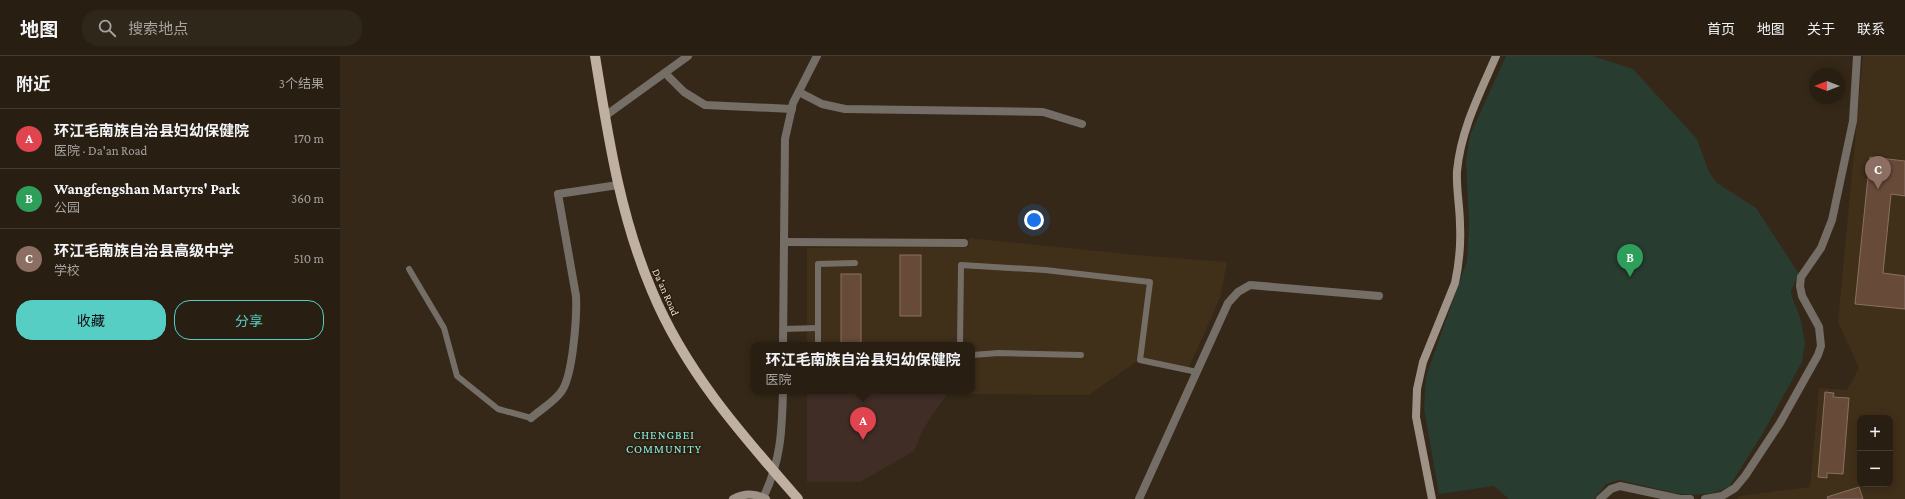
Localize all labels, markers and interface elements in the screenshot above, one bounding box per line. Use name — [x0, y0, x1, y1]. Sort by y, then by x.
search box — [82, 10, 362, 46]
icon: search — [96, 17, 118, 39]
text: 地图 — [20, 19, 58, 40]
text: 搜索地点 — [128, 21, 188, 37]
text: 首页 — [1707, 21, 1735, 37]
text: 地图 — [1757, 21, 1785, 37]
text: 关于 — [1807, 21, 1835, 37]
text: 联系 — [1857, 21, 1885, 37]
north arrow — [1809, 68, 1845, 104]
text: 附近 — [16, 75, 50, 94]
text: 3个结果 — [279, 76, 324, 91]
text: 环江毛南族自治县妇幼保健院 — [54, 123, 249, 139]
text: A — [25, 131, 33, 146]
text: 170 m — [294, 131, 324, 146]
text: 医院 · Da'an Road — [54, 143, 147, 158]
pin: C — [1865, 156, 1891, 189]
text: Wangfengshan Martyrs' Park — [54, 181, 240, 197]
text: B — [25, 191, 33, 206]
text: 360 m — [291, 191, 324, 206]
text: 公园 — [54, 200, 80, 215]
your location — [1024, 210, 1044, 230]
text: 环江毛南族自治县高级中学 — [54, 243, 234, 259]
pin: B — [1617, 244, 1643, 277]
text: C — [25, 251, 33, 266]
text: 510 m — [293, 251, 324, 266]
text: 学校 — [54, 263, 80, 278]
street label: Da'an Road — [650, 267, 682, 318]
button: 收藏 — [16, 300, 166, 340]
button: 分享 — [174, 300, 324, 340]
popup — [751, 342, 975, 394]
text: 环江毛南族自治县妇幼保健院 — [765, 352, 961, 368]
text: 医院 — [765, 372, 792, 387]
pin: A — [850, 407, 876, 440]
map controls — [1857, 415, 1893, 487]
button: + — [1857, 415, 1893, 451]
district label: CHENGBEI COMMUNITY — [626, 428, 702, 456]
button: − — [1857, 451, 1893, 487]

